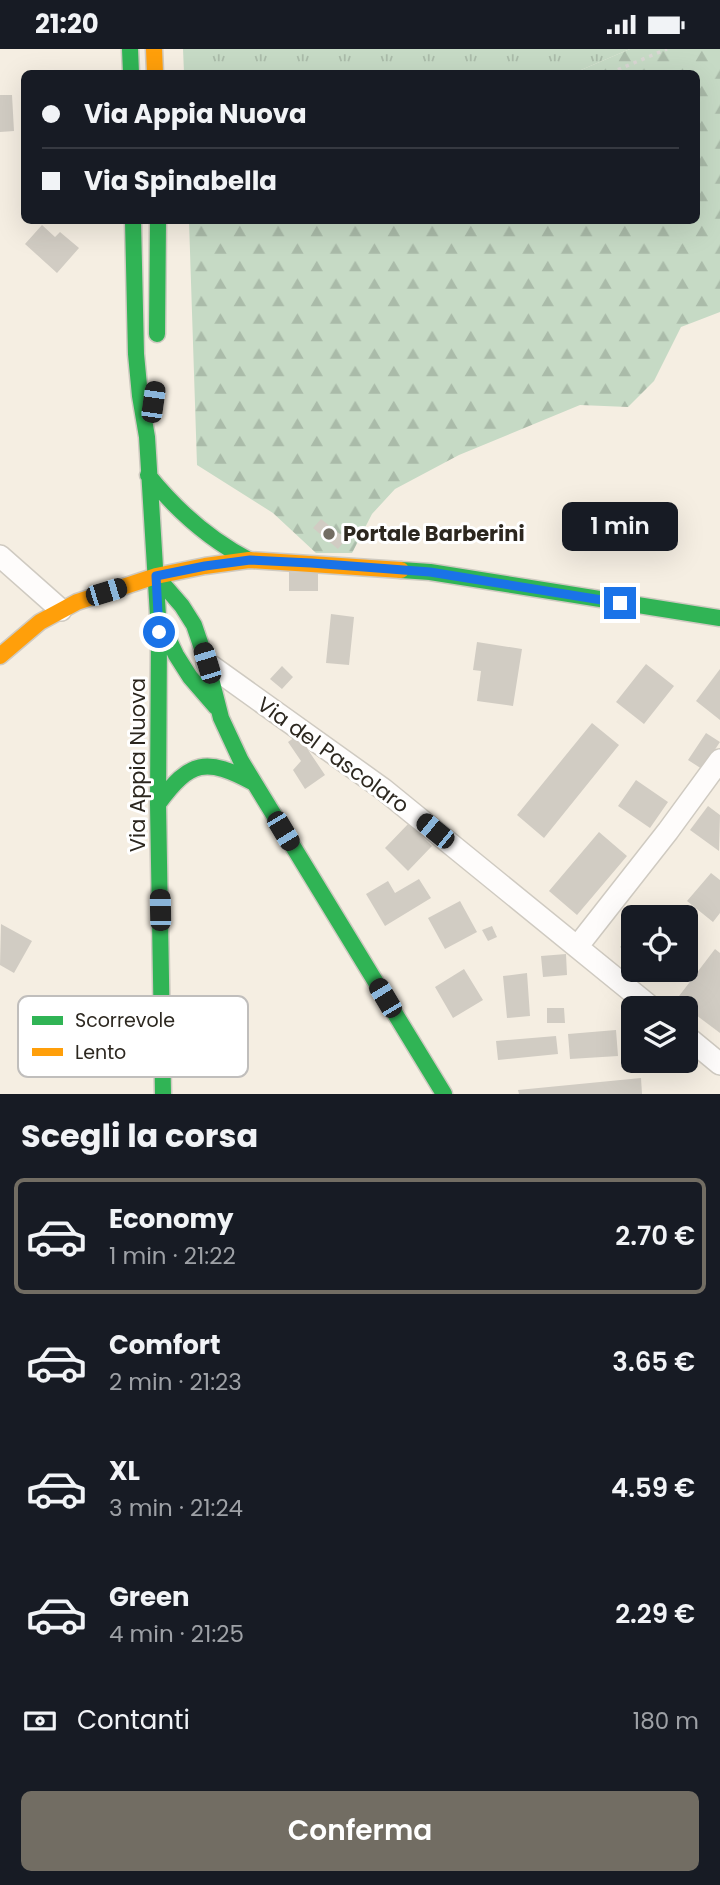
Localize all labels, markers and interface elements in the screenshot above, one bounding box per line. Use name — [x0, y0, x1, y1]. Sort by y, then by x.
text: 21:20 — [35, 6, 99, 42]
text: Via Appia Nuova — [84, 96, 307, 132]
text: Via Spinabella — [84, 163, 277, 199]
car — [140, 380, 167, 424]
callout: 1 min — [562, 501, 678, 551]
text: 1 min — [590, 510, 650, 542]
place label: Portale Barberini — [343, 519, 525, 548]
marker: Portale Barberini — [321, 526, 337, 542]
car — [83, 576, 130, 608]
route end — [604, 587, 636, 619]
route start — [143, 616, 175, 648]
car — [191, 640, 224, 686]
street label: Via Appia Nuova — [123, 678, 152, 852]
street label: Via del Pascolaro — [251, 690, 415, 820]
car — [264, 808, 303, 854]
car — [413, 810, 458, 852]
car — [150, 889, 171, 931]
map controls — [621, 905, 698, 1073]
button: locate — [621, 905, 698, 982]
car — [366, 975, 405, 1021]
legend — [18, 996, 248, 1077]
button: layers — [621, 996, 698, 1073]
text: Scorrevole — [75, 1007, 175, 1034]
text: Lento — [75, 1039, 126, 1066]
text: Scegli la corsa — [21, 1113, 258, 1158]
text: Economy — [109, 1201, 233, 1237]
icon: car — [25, 1205, 88, 1268]
text: 2.70 € — [615, 1218, 695, 1254]
text: 1 min · 21:22 — [109, 1240, 236, 1272]
text: Comfort — [109, 1327, 221, 1363]
icon: car — [25, 1331, 88, 1394]
text: 3.65 € — [612, 1344, 695, 1380]
text: 2 min · 21:23 — [109, 1366, 242, 1398]
text: XL — [109, 1453, 140, 1489]
icon: car — [25, 1457, 88, 1520]
text: 4.59 € — [611, 1470, 695, 1506]
text: 3 min · 21:24 — [109, 1492, 243, 1524]
text: Green — [109, 1579, 190, 1615]
icon: car — [25, 1583, 88, 1646]
text: 2.29 € — [615, 1596, 695, 1632]
text: 4 min · 21:25 — [109, 1618, 244, 1650]
icon: cash — [21, 1702, 59, 1740]
text: Contanti — [77, 1702, 190, 1738]
text: 180 m — [633, 1705, 699, 1737]
button: Conferma — [21, 1791, 699, 1871]

